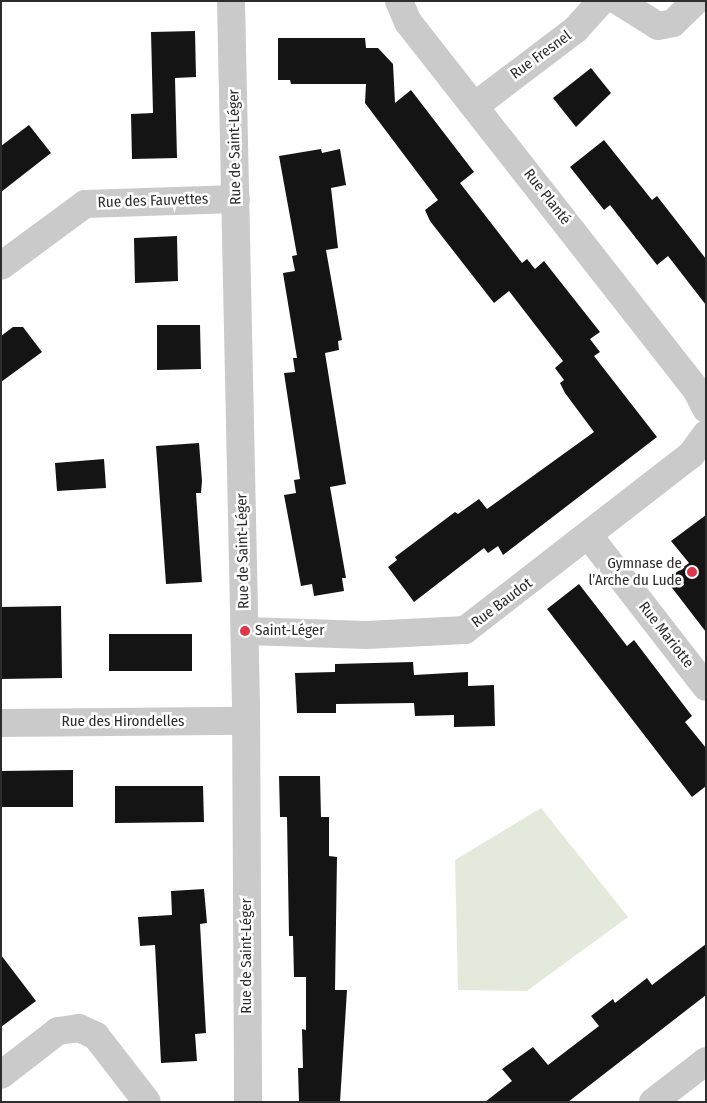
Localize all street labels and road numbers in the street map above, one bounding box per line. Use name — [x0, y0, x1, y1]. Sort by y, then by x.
street label: Rue Fresnel — [507, 27, 575, 83]
street label: Rue de Saint-Léger — [225, 89, 245, 205]
street label: Rue Planté — [520, 166, 574, 228]
street label: Rue des Fauvettes — [97, 190, 209, 212]
street label: Rue de Saint-Léger — [233, 493, 253, 609]
street label: Rue Baudot — [468, 574, 536, 632]
street label: Rue Mariotte — [635, 598, 697, 672]
street label: Rue des Hirondelles — [62, 713, 184, 731]
street label: Rue de Saint-Léger — [238, 898, 256, 1014]

